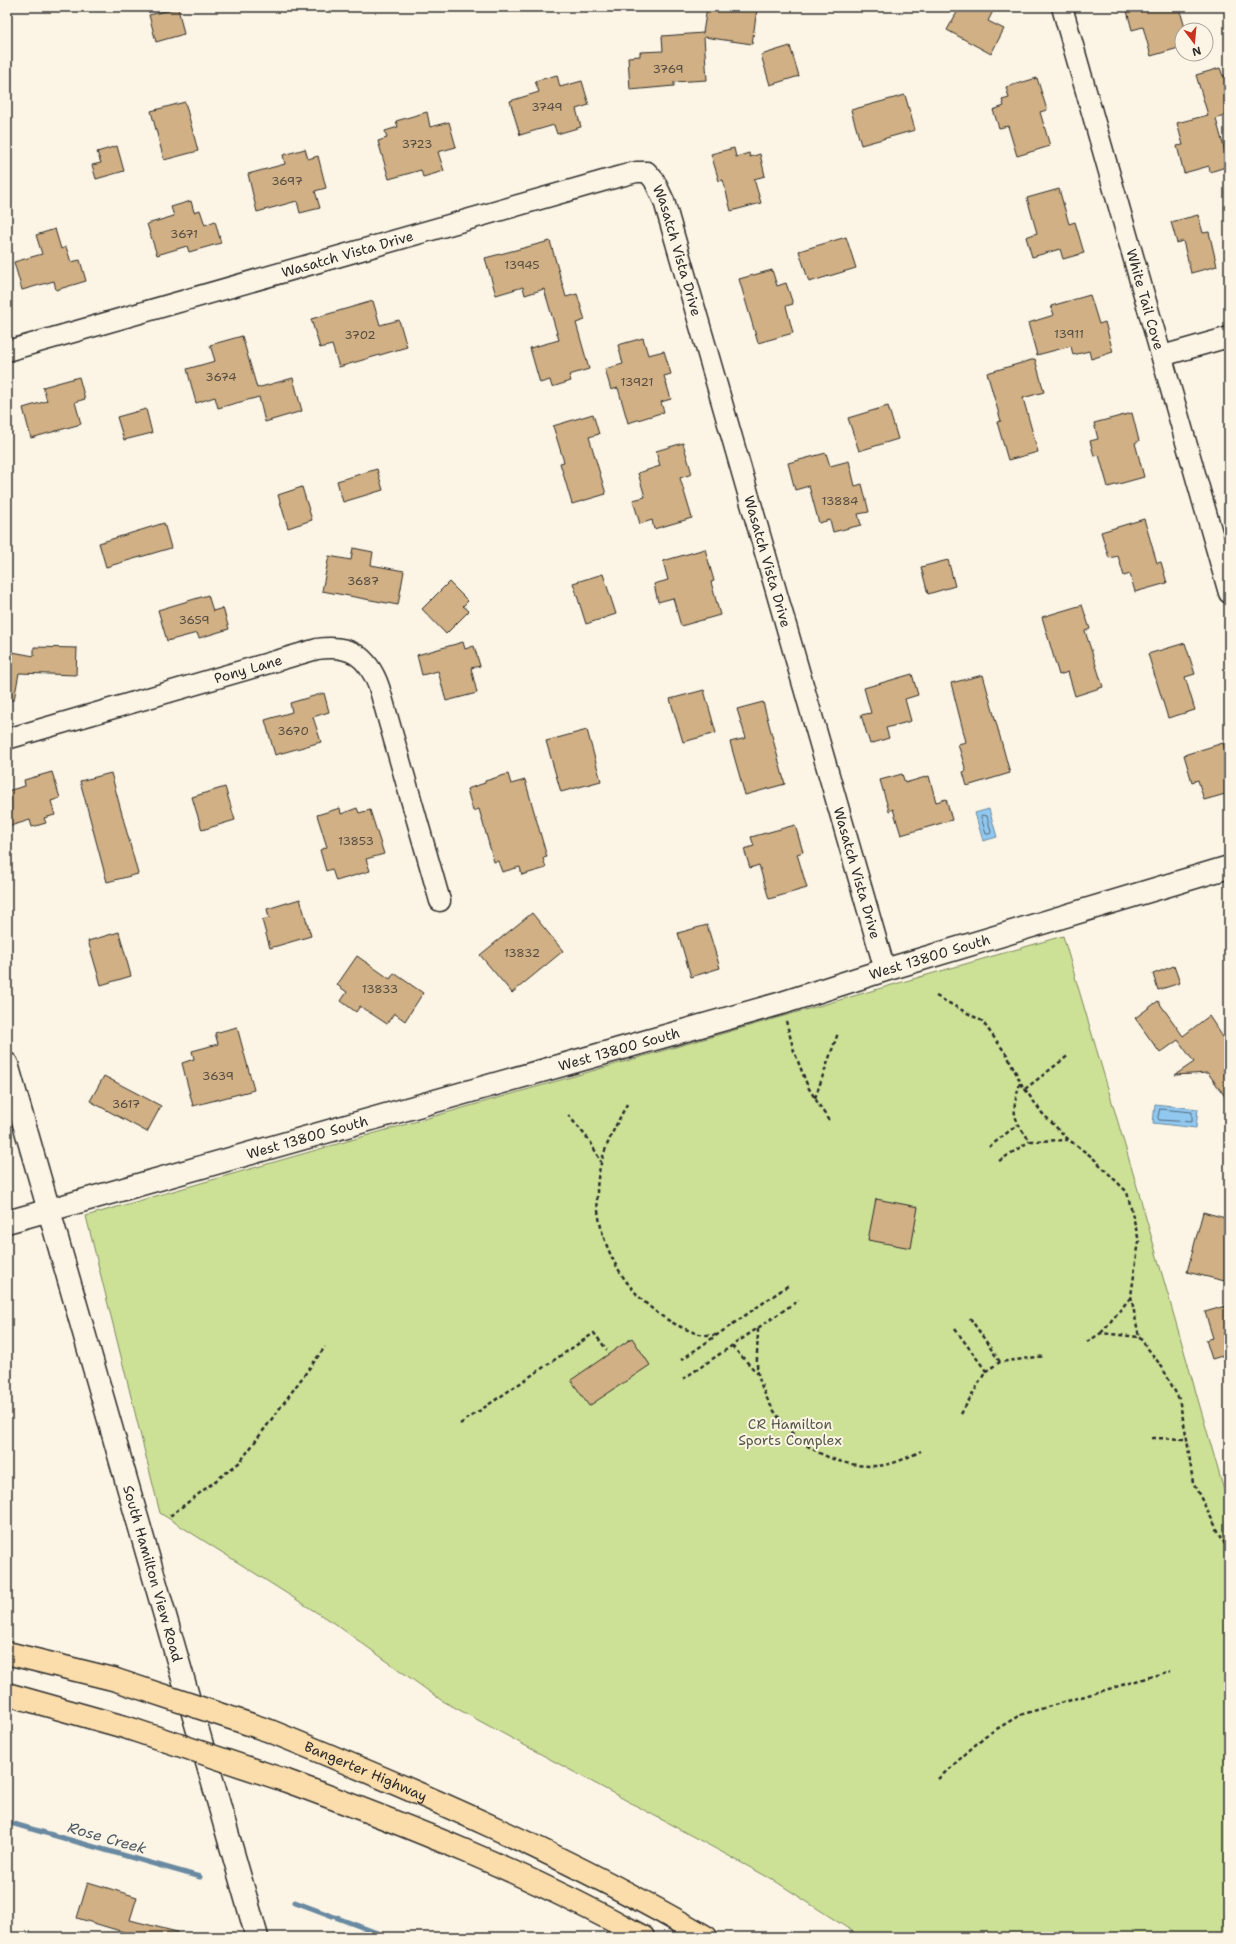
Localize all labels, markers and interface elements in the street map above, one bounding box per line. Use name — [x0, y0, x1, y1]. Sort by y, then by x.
north arrow — [1174, 22, 1214, 62]
text: N — [1190, 43, 1203, 60]
house number: 3769 — [652, 61, 684, 77]
house number: 3749 — [531, 99, 563, 115]
house number: 3723 — [402, 136, 432, 152]
house number: 3697 — [271, 173, 303, 189]
street label: Wasatch Vista Drive — [649, 182, 706, 318]
house number: 3671 — [170, 226, 198, 242]
street label: Wasatch Vista Drive — [279, 227, 416, 281]
street label: White Tail Cove — [1122, 247, 1168, 352]
house number: 13945 — [504, 257, 540, 273]
house number: 13911 — [1054, 326, 1084, 342]
house number: 3702 — [344, 327, 376, 343]
house number: 3674 — [205, 369, 237, 385]
house number: 13921 — [621, 374, 653, 390]
street label: Wasatch Vista Drive — [740, 493, 795, 630]
house number: 13884 — [822, 493, 858, 509]
house number: 3687 — [347, 573, 379, 589]
house number: 3659 — [178, 612, 210, 628]
street label: Pony Lane — [212, 651, 284, 687]
house number: 3670 — [277, 723, 309, 739]
street label: Wasatch Vista Drive — [830, 805, 885, 941]
house number: 13853 — [338, 833, 374, 849]
street label: West 13800 South — [867, 930, 992, 984]
house number: 13832 — [504, 945, 540, 961]
house number: 13833 — [362, 981, 398, 997]
street label: West 13800 South — [556, 1023, 682, 1075]
house number: 3639 — [202, 1068, 234, 1084]
house number: 3617 — [112, 1096, 140, 1112]
street label: West 13800 South — [244, 1111, 370, 1163]
park label: CR Hamilton Sports Complex — [738, 1415, 842, 1449]
street label: South Hamilton View Road — [119, 1483, 187, 1664]
street label: Bangerter Highway — [302, 1737, 430, 1805]
water label: Rose Creek — [65, 1817, 149, 1859]

